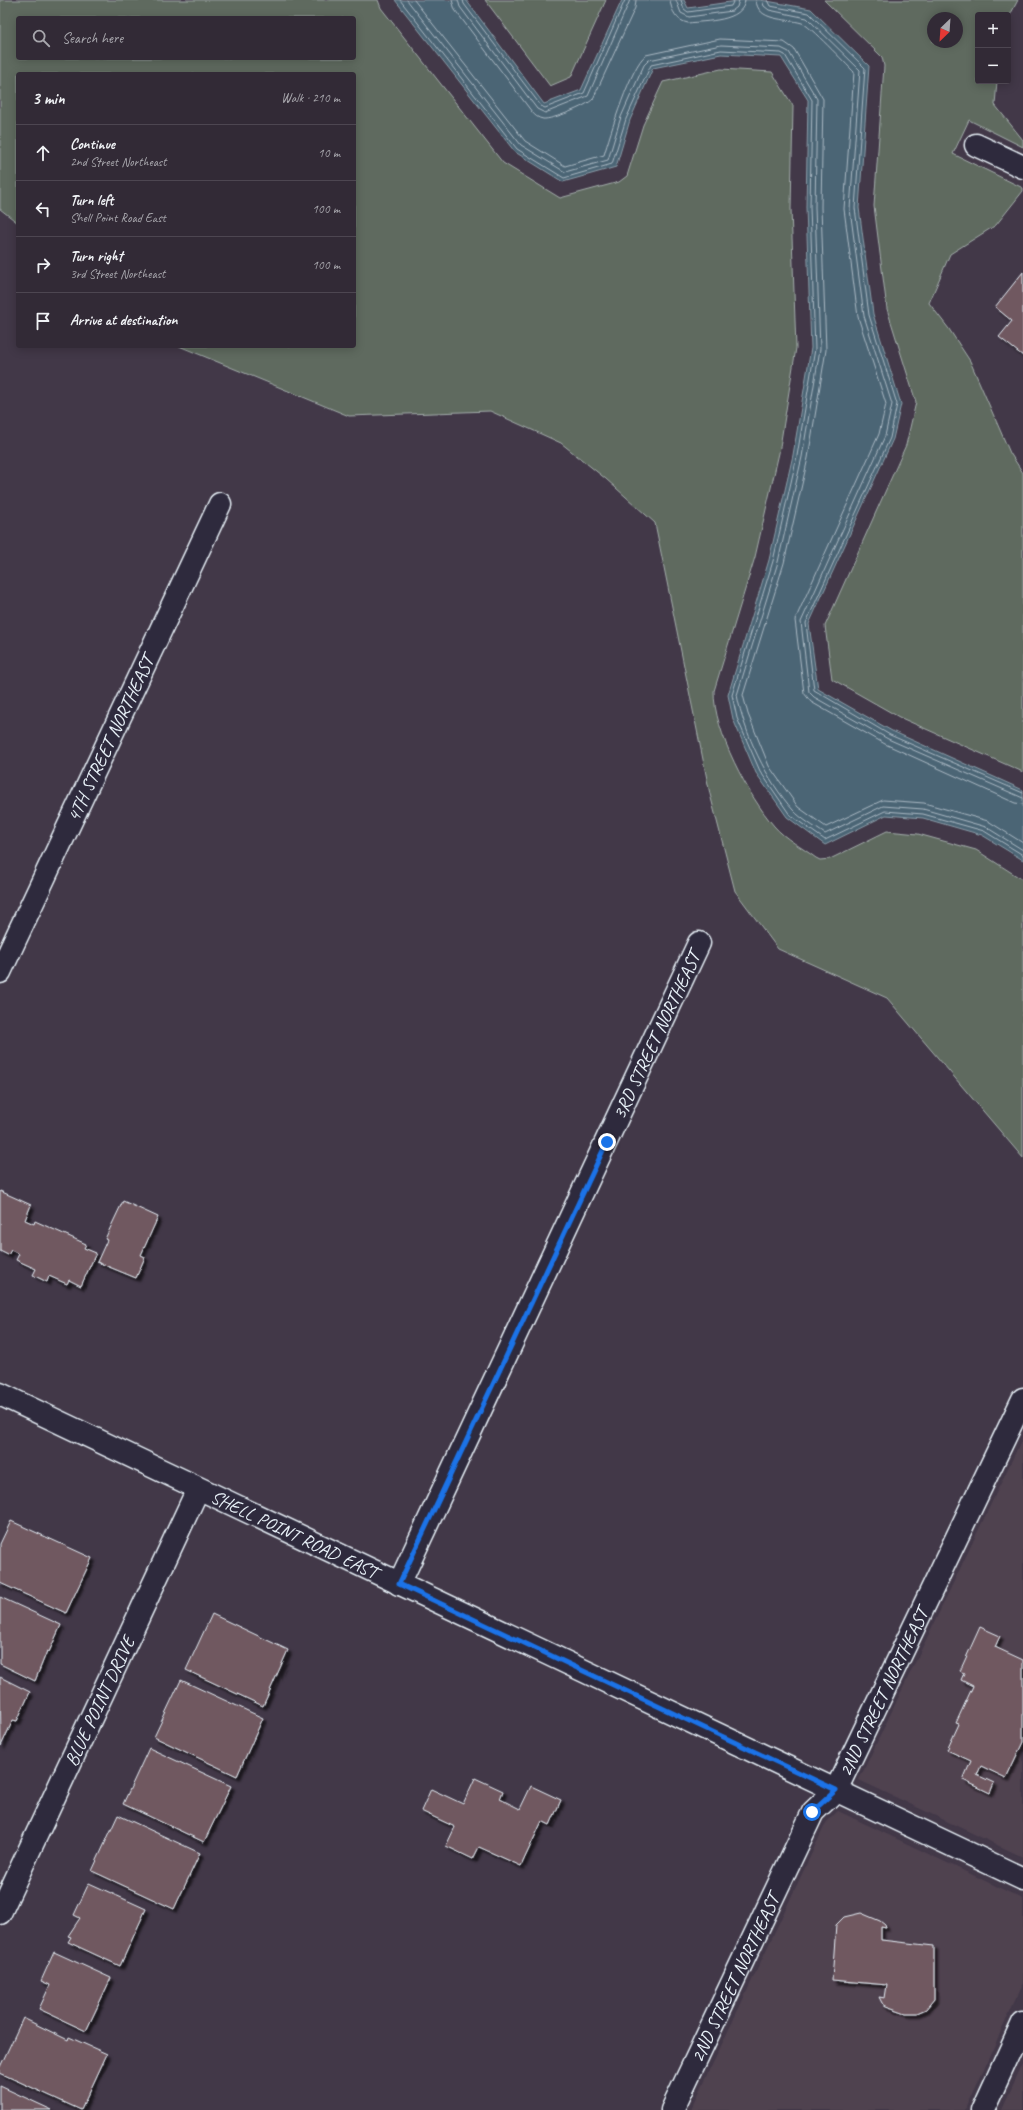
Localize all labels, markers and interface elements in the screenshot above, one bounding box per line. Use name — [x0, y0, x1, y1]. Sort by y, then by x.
north arrow — [927, 12, 963, 48]
map controls — [975, 12, 1011, 84]
button: + — [975, 12, 1011, 48]
search box — [16, 16, 356, 60]
icon: search — [30, 27, 52, 49]
text: Search here — [62, 29, 123, 48]
button: − — [975, 48, 1011, 84]
text: 3 min — [32, 88, 65, 109]
text: Walk · 210 m — [281, 90, 340, 106]
text: Continue — [70, 135, 115, 154]
icon: ahead — [32, 142, 54, 164]
text: 10 m — [318, 145, 340, 161]
text: 2nd Street Northeast — [70, 154, 167, 170]
text: Turn left — [70, 191, 113, 210]
icon: left — [32, 198, 54, 220]
text: 100 m — [312, 201, 340, 217]
text: Shell Point Road East — [70, 210, 166, 226]
text: Turn right — [70, 247, 123, 266]
icon: right — [32, 254, 54, 276]
text: 100 m — [312, 257, 340, 273]
text: 3rd Street Northeast — [70, 266, 165, 282]
icon: arrive — [32, 310, 54, 332]
text: Arrive at destination — [70, 311, 177, 330]
street label: 4TH STREET NORTHEAST — [61, 647, 162, 826]
street label: 3RD STREET NORTHEAST — [607, 943, 708, 1123]
route end — [598, 1133, 616, 1151]
street label: SHELL POINT ROAD EAST — [207, 1485, 386, 1587]
street label: 2ND STREET NORTHEAST — [833, 1600, 936, 1780]
street label: BLUE POINT DRIVE — [59, 1630, 142, 1770]
route start — [803, 1803, 821, 1821]
street label: 2ND STREET NORTHEAST — [685, 1886, 788, 2066]

